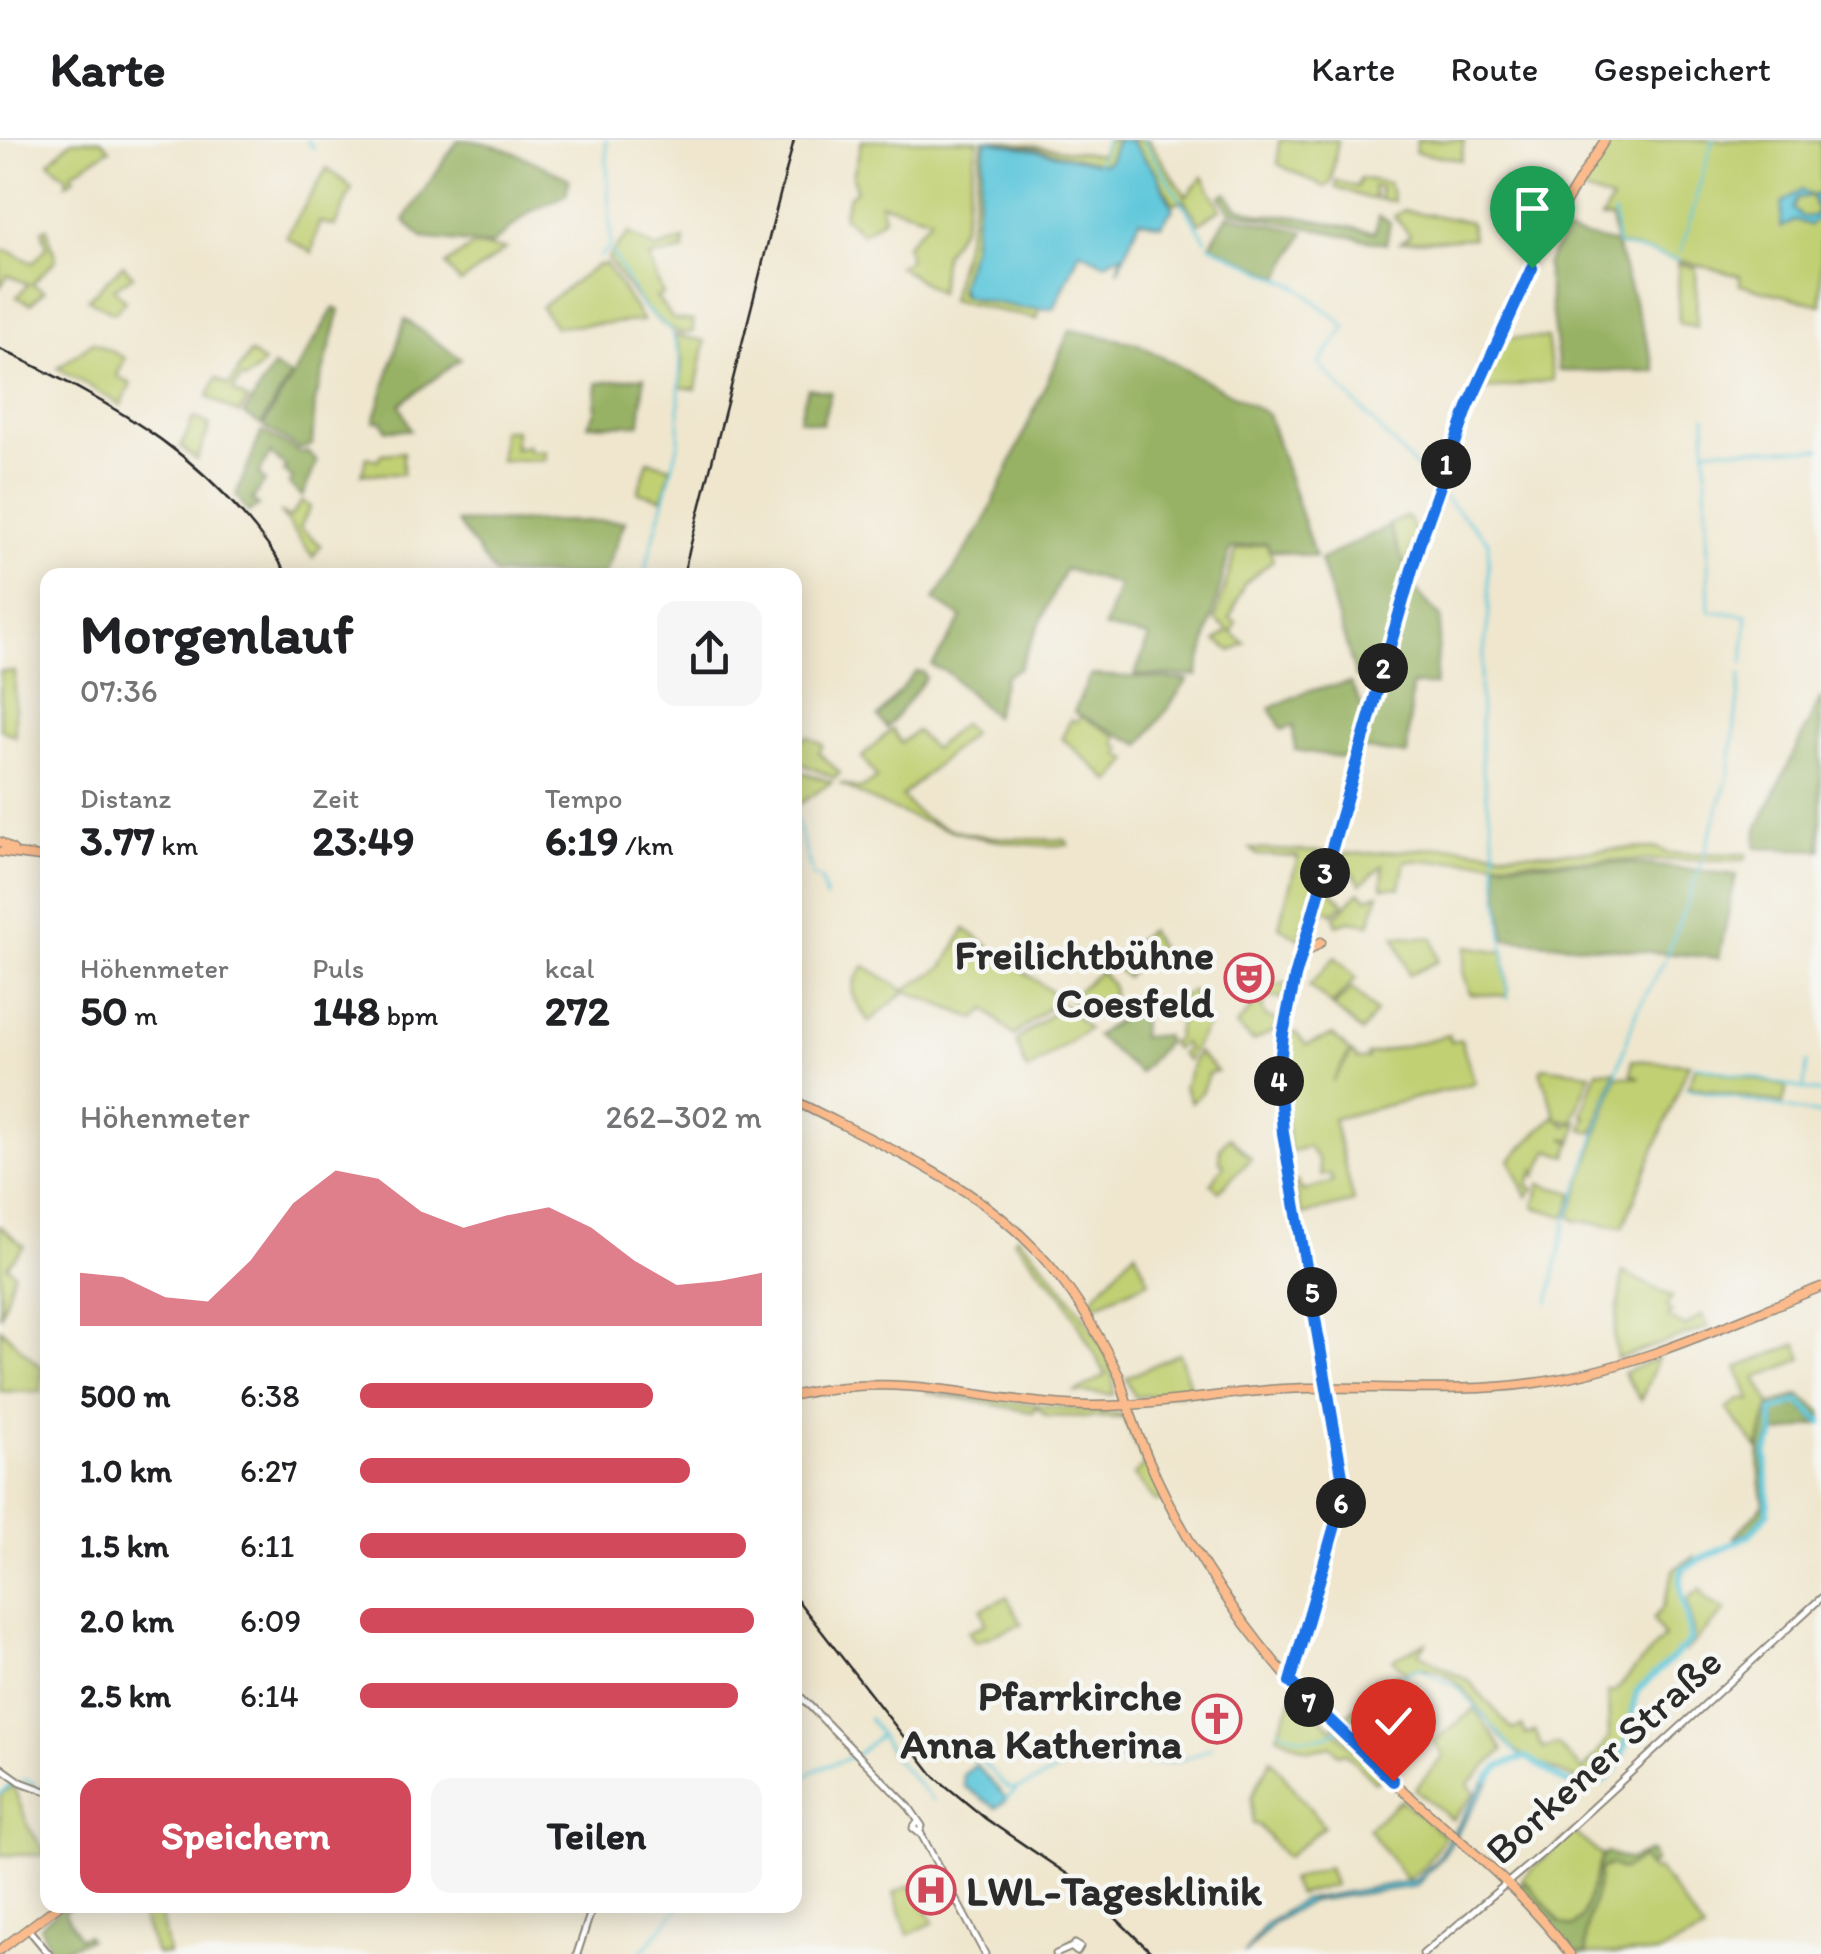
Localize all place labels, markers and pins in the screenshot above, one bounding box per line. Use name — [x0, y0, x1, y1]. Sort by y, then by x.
pin — [1490, 166, 1575, 269]
pin: 1 — [1421, 439, 1471, 489]
pin: 2 — [1358, 643, 1408, 693]
pin: 3 — [1300, 848, 1350, 898]
place label: Freilichtbühne Coesfeld — [955, 929, 1215, 1028]
theatre icon: Freilichtbühne Coesfeld — [1223, 952, 1275, 1004]
pin: 4 — [1254, 1056, 1304, 1106]
pin: 5 — [1287, 1267, 1337, 1317]
pin: 6 — [1316, 1478, 1366, 1528]
place label: Pfarrkirche Anna Katherina — [900, 1670, 1182, 1769]
pin: 7 — [1284, 1677, 1334, 1727]
pin — [1351, 1679, 1436, 1782]
church icon: Pfarrkirche Anna Katherina — [1191, 1693, 1243, 1745]
hospital icon: LWL-Tagesklinik — [905, 1864, 957, 1916]
place label: LWL-Tagesklinik — [966, 1865, 1262, 1916]

